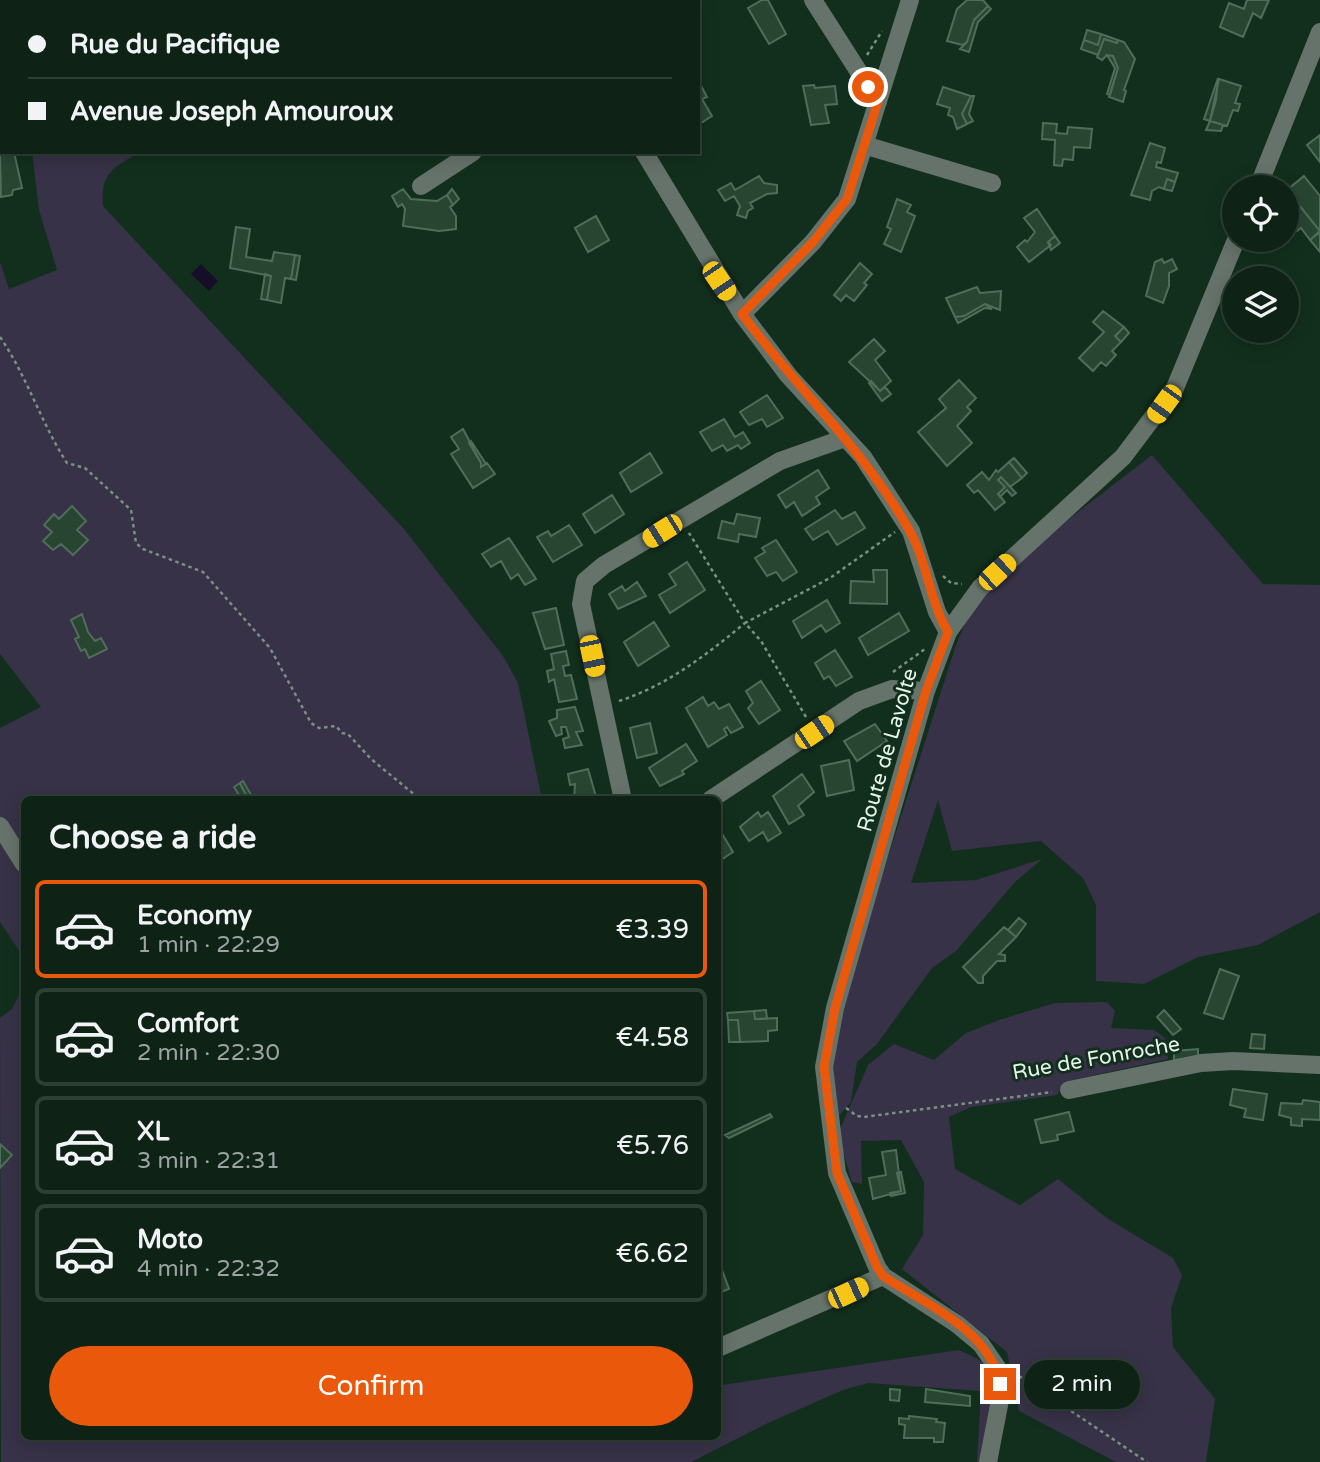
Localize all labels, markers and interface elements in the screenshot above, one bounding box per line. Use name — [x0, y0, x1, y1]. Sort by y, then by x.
text: Rue du Pacifique — [70, 29, 280, 60]
route start — [852, 71, 884, 103]
text: Avenue Joseph Amouroux — [70, 96, 394, 127]
map controls — [1222, 175, 1299, 343]
button: locate — [1222, 175, 1299, 252]
car — [699, 258, 740, 304]
button: layers — [1222, 266, 1299, 343]
car — [1144, 381, 1185, 427]
car — [639, 511, 686, 551]
car — [975, 550, 1020, 594]
car — [578, 633, 607, 679]
street label: Route de Lavolte — [852, 665, 923, 835]
car — [791, 712, 838, 752]
text: Choose a ride — [49, 819, 256, 857]
icon: car — [53, 898, 116, 961]
text: Economy — [137, 900, 252, 931]
text: €3.39 — [616, 914, 689, 945]
text: 1 min · 22:29 — [137, 931, 280, 959]
icon: car — [53, 1006, 116, 1069]
text: Comfort — [137, 1008, 239, 1039]
text: €4.58 — [616, 1022, 689, 1053]
street label: Rue de Fonroche — [1010, 1031, 1182, 1086]
text: 2 min · 22:30 — [137, 1039, 280, 1067]
icon: car — [53, 1114, 116, 1177]
text: XL — [137, 1116, 169, 1147]
text: €5.76 — [616, 1130, 689, 1161]
text: 3 min · 22:31 — [137, 1147, 280, 1175]
icon: car — [53, 1222, 116, 1285]
text: Moto — [137, 1224, 203, 1255]
text: €6.62 — [616, 1238, 689, 1269]
text: 4 min · 22:32 — [137, 1255, 280, 1283]
car — [825, 1275, 872, 1311]
button: Confirm — [49, 1346, 693, 1426]
callout: 2 min — [1024, 1360, 1140, 1408]
route end — [984, 1368, 1016, 1400]
text: 2 min — [1051, 1370, 1113, 1398]

